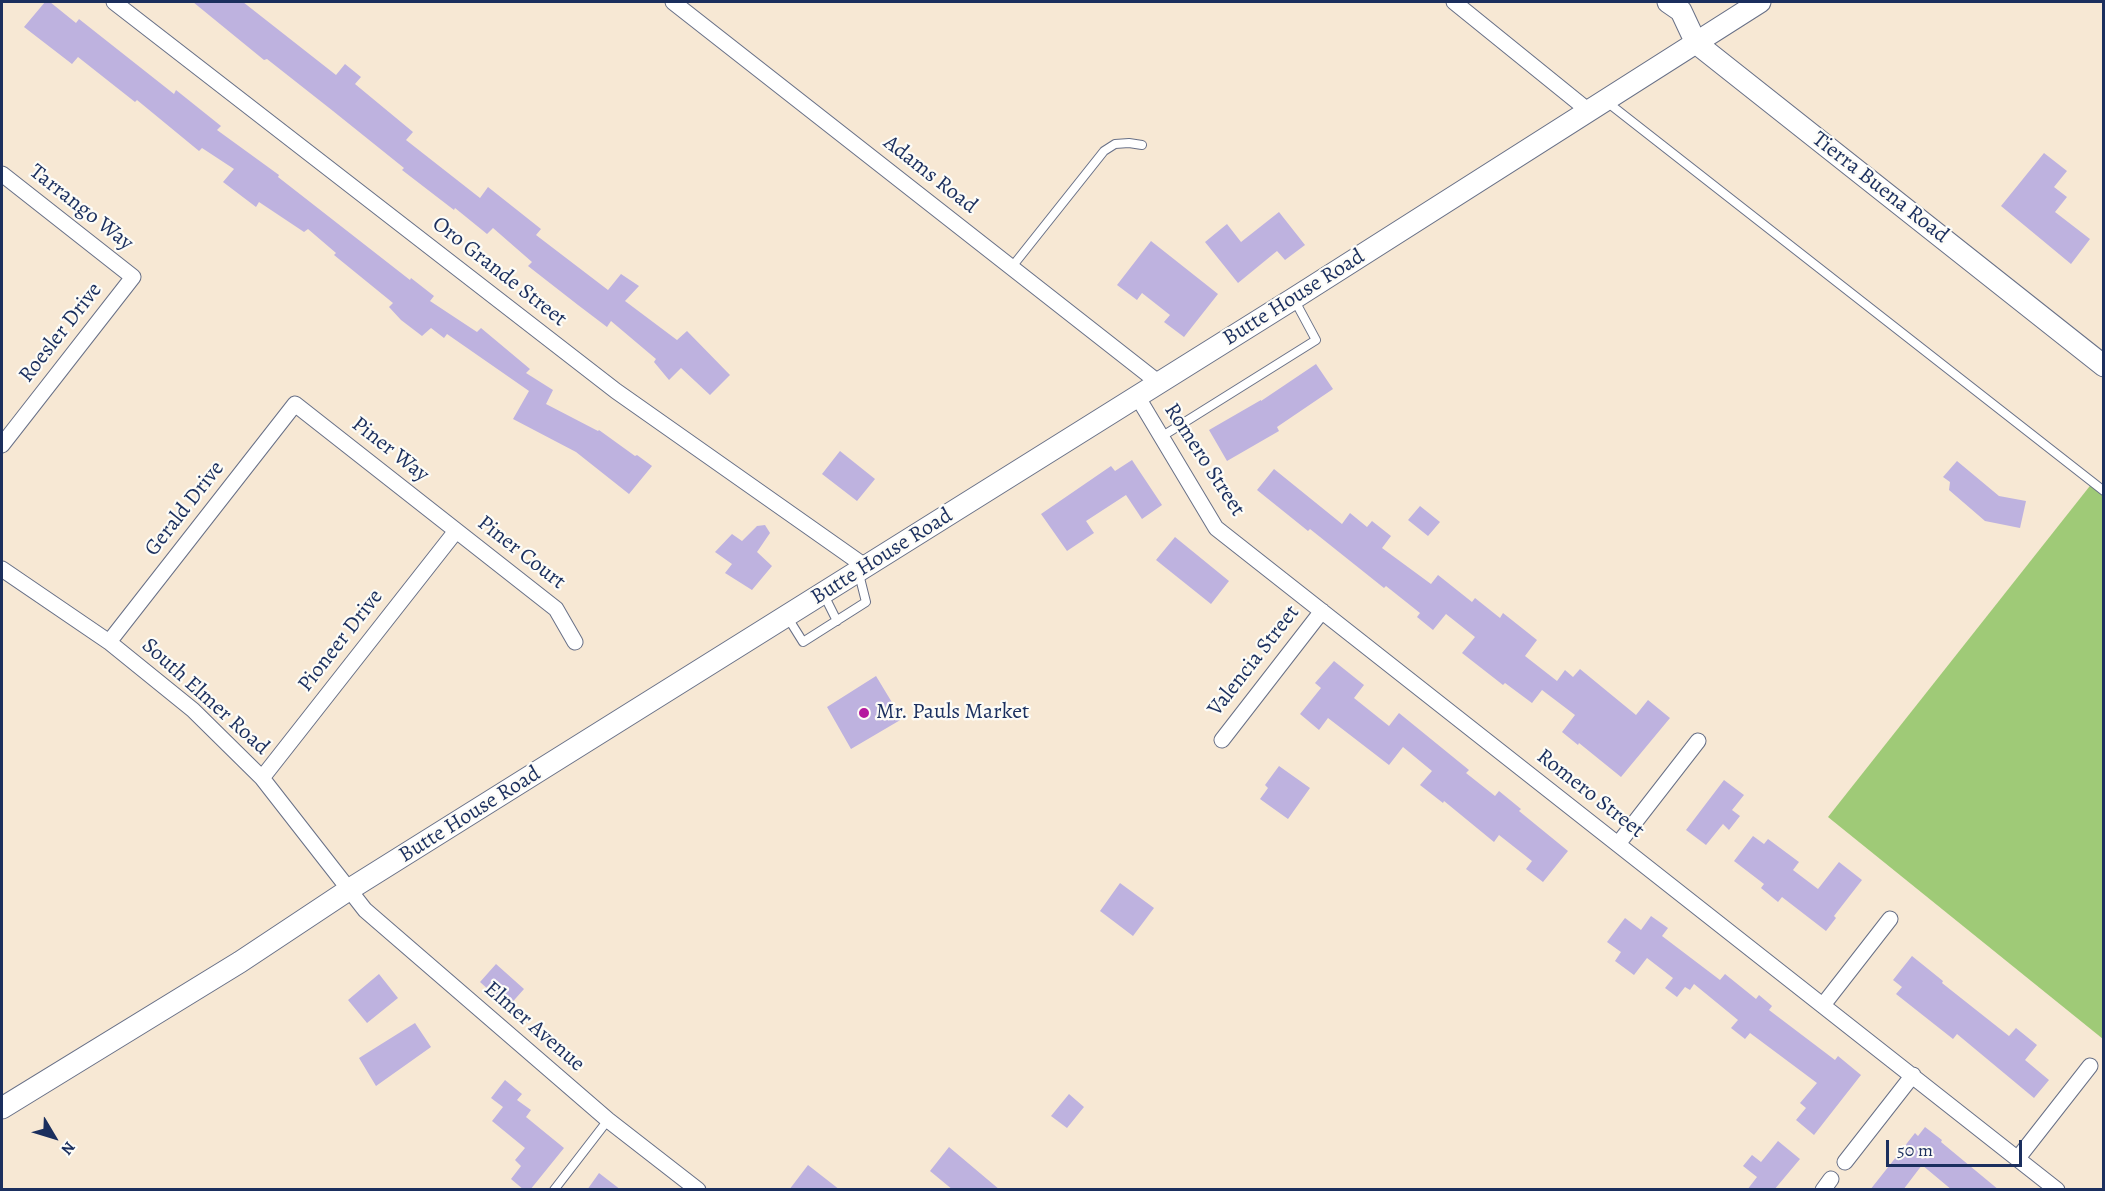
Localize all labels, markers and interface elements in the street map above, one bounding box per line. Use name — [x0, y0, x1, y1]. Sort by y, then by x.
street label: Tierra Buena Road — [1806, 126, 1954, 250]
street label: Adams Road — [878, 130, 982, 220]
street label: Tarrango Way — [24, 159, 138, 257]
street label: Oro Grande Street — [426, 211, 572, 333]
street label: Butte House Road — [1218, 244, 1370, 352]
street label: Roesler Drive — [14, 278, 108, 388]
street label: Romero Street — [1158, 399, 1250, 521]
street label: Piner Way — [346, 412, 434, 488]
street label: Gerald Drive — [140, 456, 230, 562]
street label: Butte House Road — [806, 503, 958, 611]
street label: Piner Court — [472, 510, 570, 596]
street label: Pioneer Drive — [293, 584, 389, 698]
street label: Valencia Street — [1203, 600, 1305, 722]
street label: South Elmer Road — [136, 633, 274, 761]
place label: Mr. Pauls Market — [876, 700, 1029, 726]
marker: Mr. Pauls Market — [857, 706, 871, 720]
street label: Romero Street — [1531, 744, 1649, 844]
street label: Butte House Road — [394, 761, 546, 869]
street label: Elmer Avenue — [478, 976, 590, 1078]
north arrow — [24, 1107, 84, 1167]
scale bar — [1889, 1128, 2026, 1166]
text: N — [56, 1137, 80, 1159]
text: 50 m — [1897, 1138, 1933, 1162]

